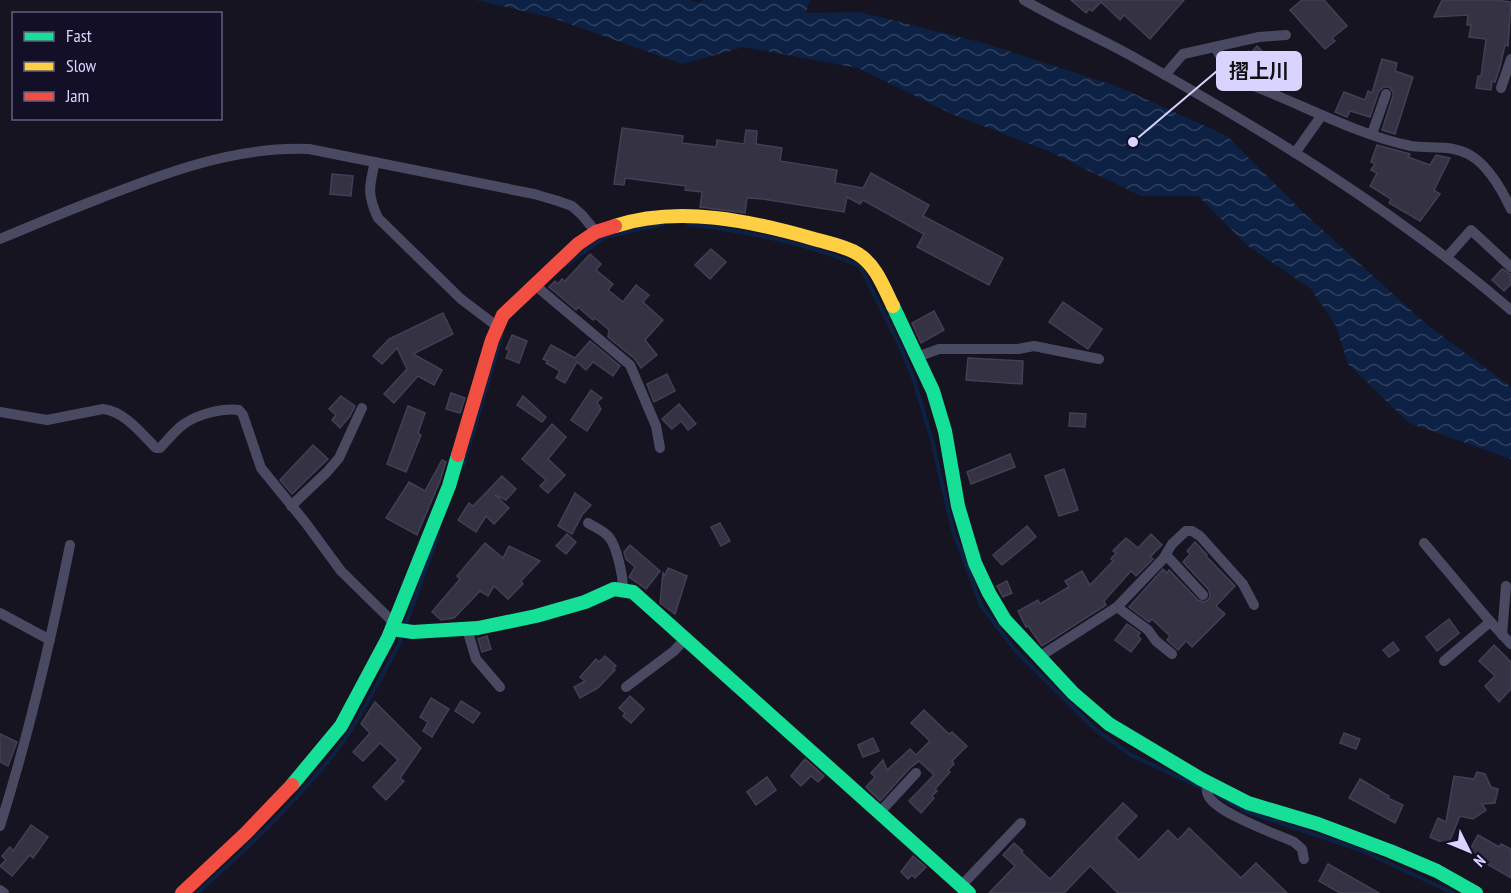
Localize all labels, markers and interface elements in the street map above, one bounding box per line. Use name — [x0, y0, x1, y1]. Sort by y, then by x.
legend — [12, 12, 222, 120]
text: Fast — [66, 24, 92, 47]
callout: 摺上川 — [1217, 52, 1301, 90]
text: Slow — [66, 54, 97, 77]
text: 摺上川 — [1229, 58, 1289, 84]
text: Jam — [65, 84, 89, 107]
north arrow — [1439, 821, 1499, 881]
text: N — [1470, 851, 1490, 871]

